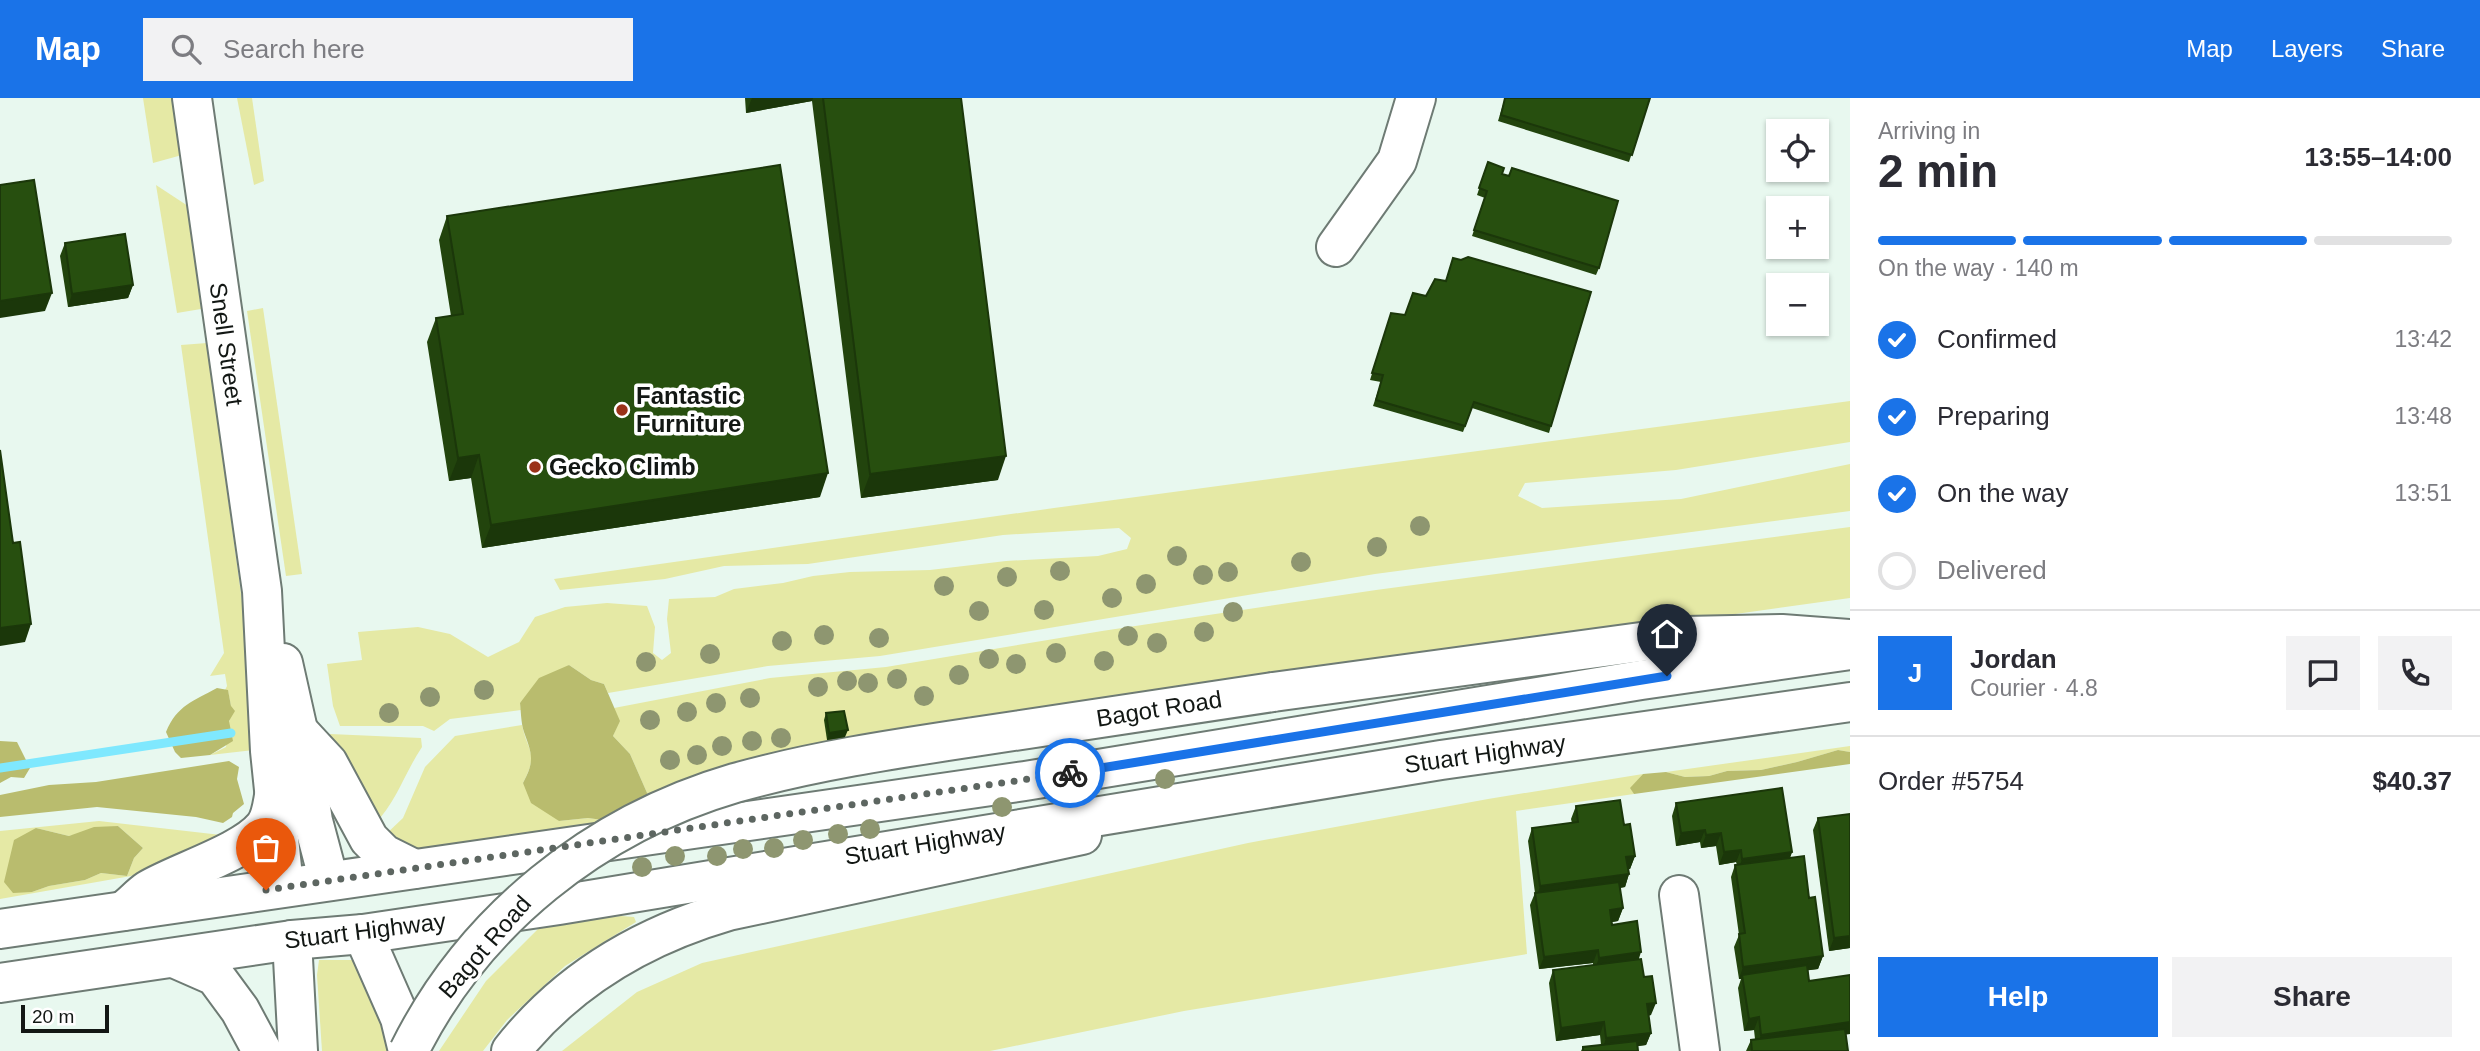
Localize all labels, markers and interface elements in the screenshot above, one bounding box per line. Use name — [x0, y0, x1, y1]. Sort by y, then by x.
search box — [143, 18, 633, 81]
text: Map — [35, 30, 101, 67]
icon: search — [167, 30, 205, 68]
text: Search here — [223, 34, 365, 64]
text: Map — [2186, 35, 2233, 62]
text: Layers — [2271, 35, 2343, 62]
text: Share — [2381, 35, 2445, 62]
text: Arriving in — [1878, 118, 1980, 144]
map controls — [1766, 119, 1829, 336]
button: locate — [1766, 119, 1829, 182]
text: 13:55–14:00 — [2305, 142, 2452, 172]
text: 2 min — [1878, 145, 1998, 197]
button: + — [1766, 196, 1829, 259]
text: On the way · 140 m — [1878, 255, 2079, 281]
button: − — [1766, 273, 1829, 336]
street label: Snell Street — [204, 281, 249, 408]
icon: check — [1878, 321, 1916, 359]
text: Confirmed — [1937, 324, 2057, 354]
text: 13:42 — [2394, 326, 2452, 352]
place label: Fantastic Furniture — [636, 382, 741, 437]
icon: check — [1878, 398, 1916, 436]
text: Preparing — [1937, 401, 2050, 431]
marker: Fantastic Furniture — [614, 402, 630, 418]
text: 13:48 — [2394, 403, 2452, 429]
place label: Gecko Climb — [549, 453, 696, 480]
marker: Gecko Climb — [527, 459, 543, 475]
icon: check — [1878, 475, 1916, 513]
text: On the way — [1937, 478, 2069, 508]
text: 13:51 — [2394, 480, 2452, 506]
text: Delivered — [1937, 555, 2047, 585]
pin — [1637, 604, 1697, 676]
icon: home — [1648, 615, 1686, 653]
button: chat — [2286, 636, 2360, 710]
button: phone — [2378, 636, 2452, 710]
text: Jordan — [1970, 644, 2057, 674]
text: J — [1908, 658, 1922, 688]
text: Courier · 4.8 — [1970, 675, 2098, 701]
street label: Bagot Road — [1094, 685, 1224, 732]
street label: Stuart Highway — [1402, 729, 1567, 778]
courier — [1035, 738, 1105, 808]
icon: bike — [1051, 754, 1089, 792]
text: Order #5754 — [1878, 766, 2024, 796]
text: $40.37 — [2372, 766, 2452, 796]
street label: Stuart Highway — [842, 817, 1007, 870]
pin — [236, 818, 296, 890]
icon: bag — [247, 829, 285, 867]
street label: Bagot Road — [433, 890, 536, 1003]
street label: Stuart Highway — [283, 907, 447, 954]
button: Help — [1878, 957, 2158, 1037]
button: Share — [2172, 957, 2452, 1037]
scale bar — [21, 1002, 108, 1034]
text: 20 m — [32, 1006, 74, 1027]

